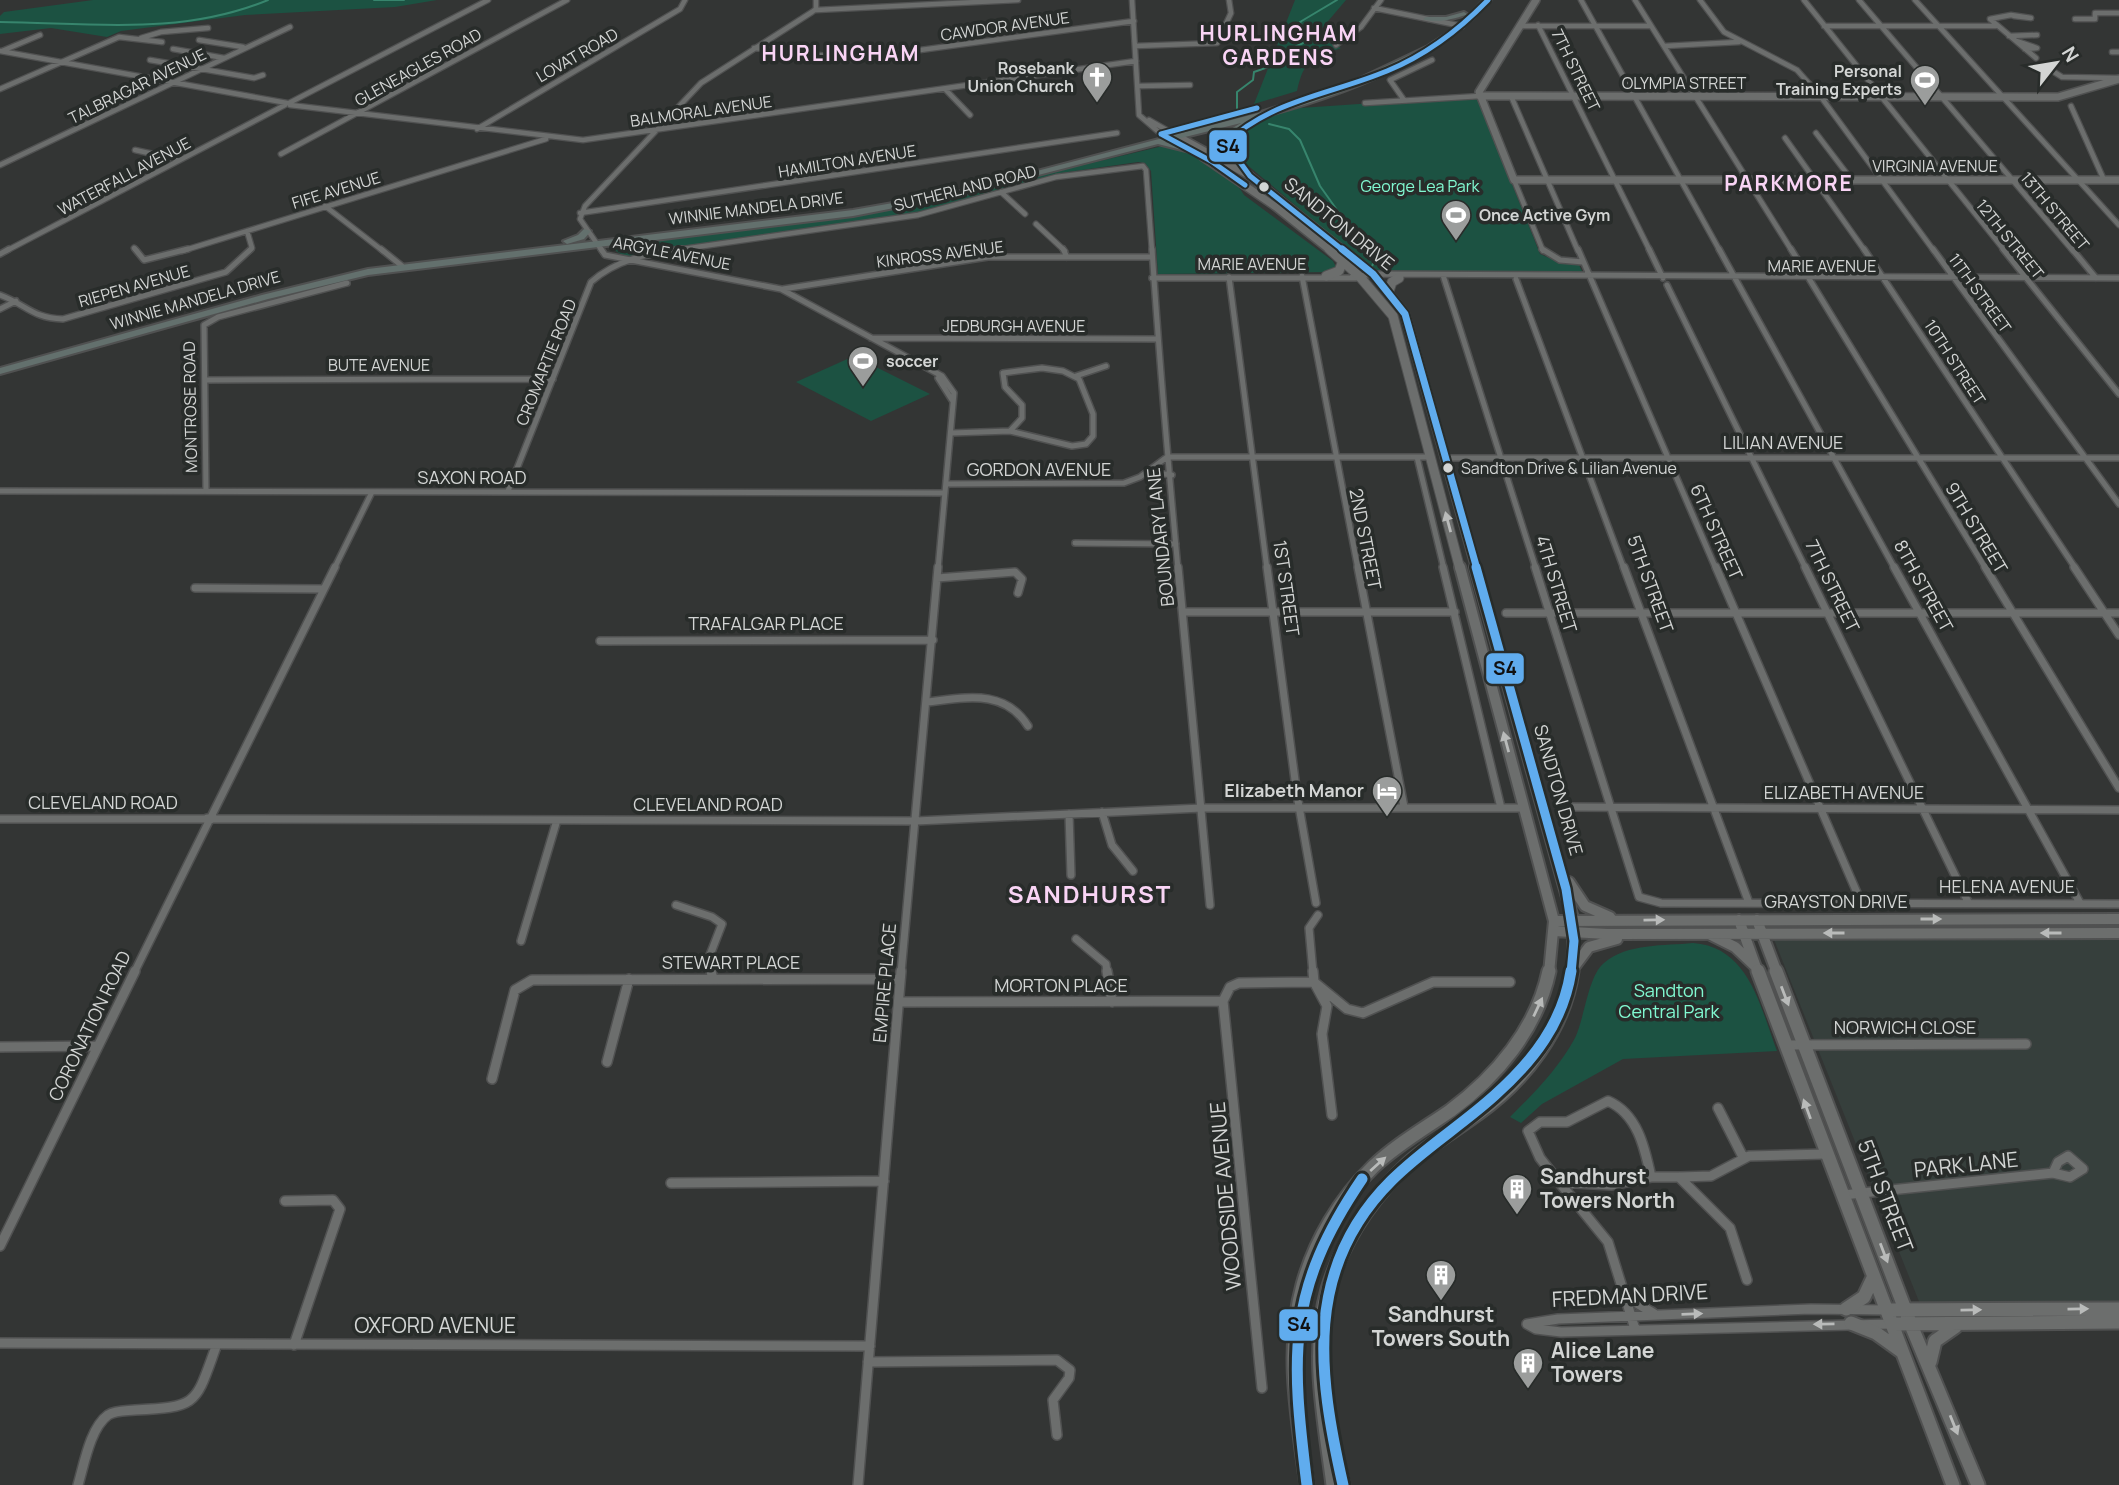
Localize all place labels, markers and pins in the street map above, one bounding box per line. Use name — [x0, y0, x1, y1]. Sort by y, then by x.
place label: Rosebank Union Church — [968, 57, 1074, 97]
church icon: Rosebank Union Church — [1080, 60, 1114, 104]
place label: Personal Training Experts — [1776, 60, 1902, 100]
sports icon: Personal Training Experts — [1908, 63, 1942, 107]
unlabelled marker — [1257, 180, 1271, 194]
sports icon: Once Active Gym — [1439, 198, 1473, 242]
place label: Once Active Gym — [1479, 204, 1610, 226]
sports icon: soccer — [846, 344, 880, 388]
place label: soccer — [886, 350, 939, 372]
place label: Sandton Drive & Lilian Avenue — [1461, 457, 1677, 479]
marker: Sandton Drive & Lilian Avenue — [1441, 461, 1455, 475]
hotel icon: Elizabeth Manor — [1370, 774, 1404, 818]
place label: Elizabeth Manor — [1224, 778, 1364, 802]
place label: Sandhurst Towers North — [1540, 1162, 1675, 1214]
building icon: Sandhurst Towers North — [1500, 1172, 1534, 1216]
building icon: Sandhurst Towers South — [1424, 1258, 1458, 1302]
place label: Sandhurst Towers South — [1372, 1300, 1510, 1352]
place label: Alice Lane Towers — [1551, 1336, 1654, 1388]
building icon: Alice Lane Towers — [1511, 1346, 1545, 1390]

